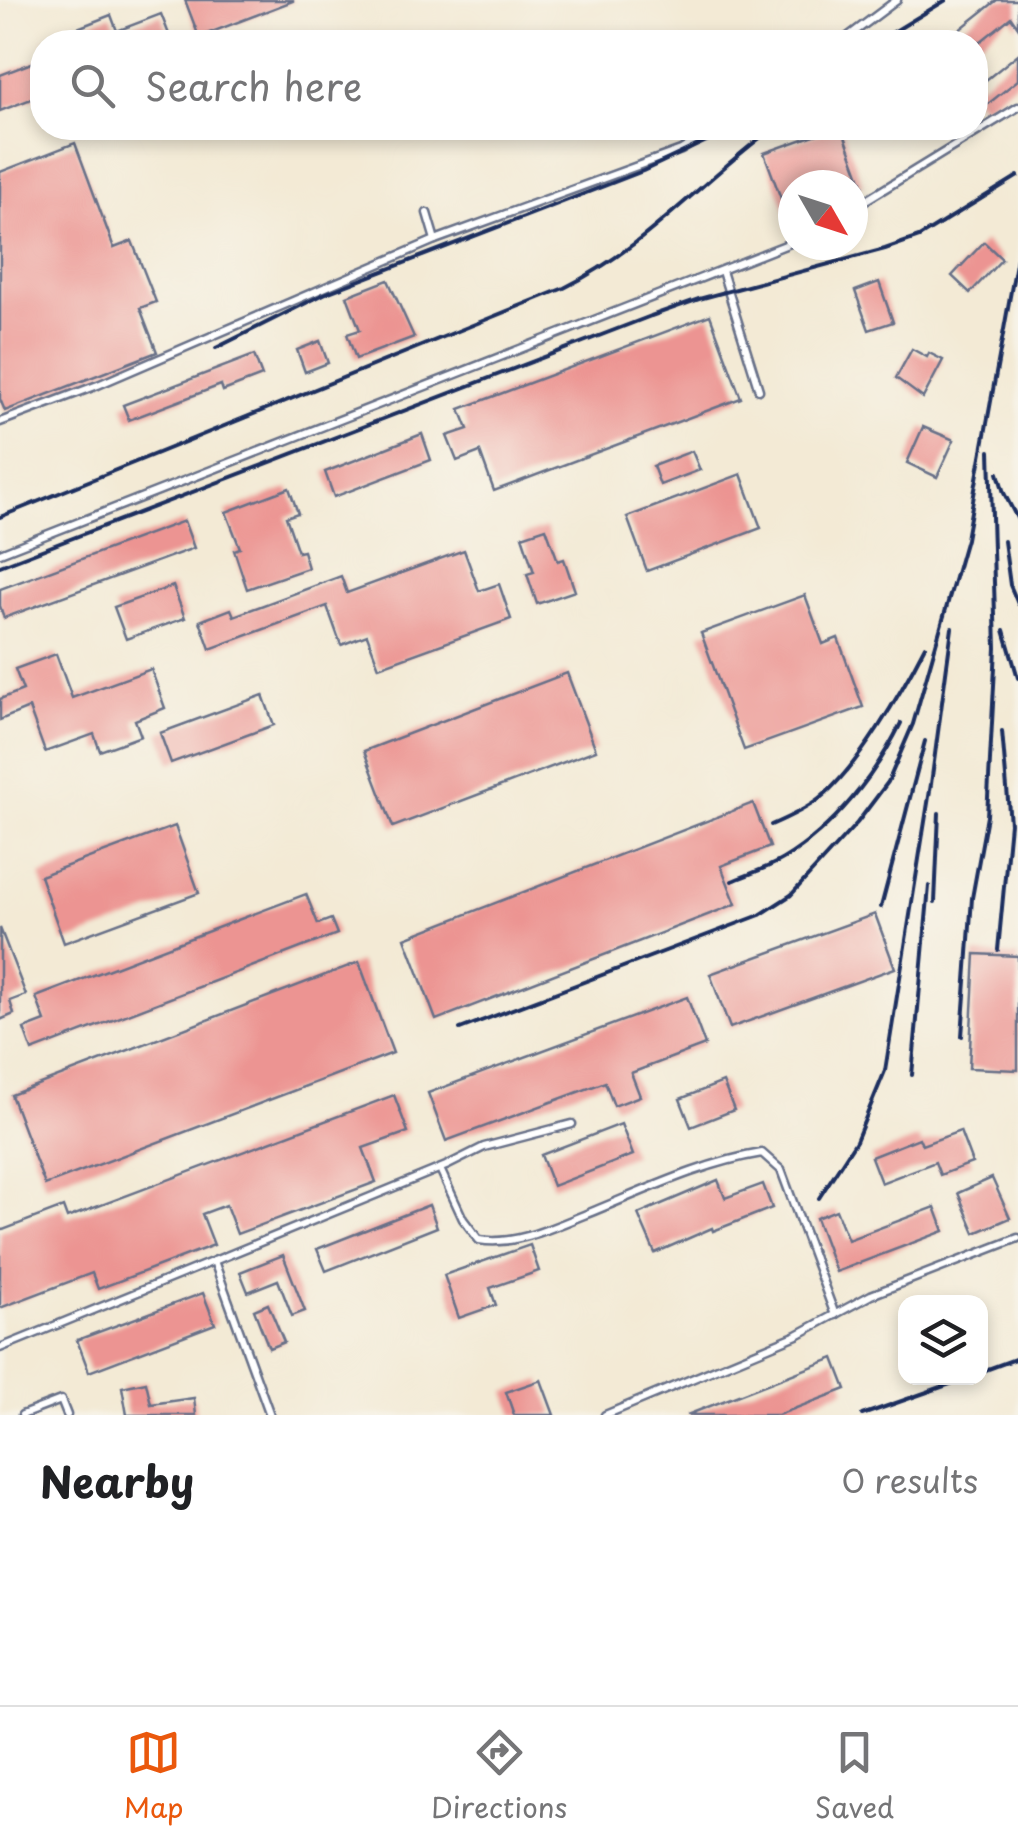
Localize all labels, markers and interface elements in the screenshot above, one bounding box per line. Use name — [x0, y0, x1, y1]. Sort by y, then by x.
search box — [30, 30, 988, 140]
text: Search here — [145, 57, 362, 114]
icon: search — [65, 58, 120, 113]
north arrow — [778, 170, 868, 260]
map controls — [898, 1295, 988, 1385]
button: layers — [898, 1295, 988, 1385]
text: Nearby — [40, 1449, 194, 1512]
text: 0 results — [842, 1456, 978, 1504]
tab: Map — [124, 1725, 184, 1828]
tab: Directions — [431, 1725, 567, 1828]
tab: Saved — [815, 1725, 894, 1828]

